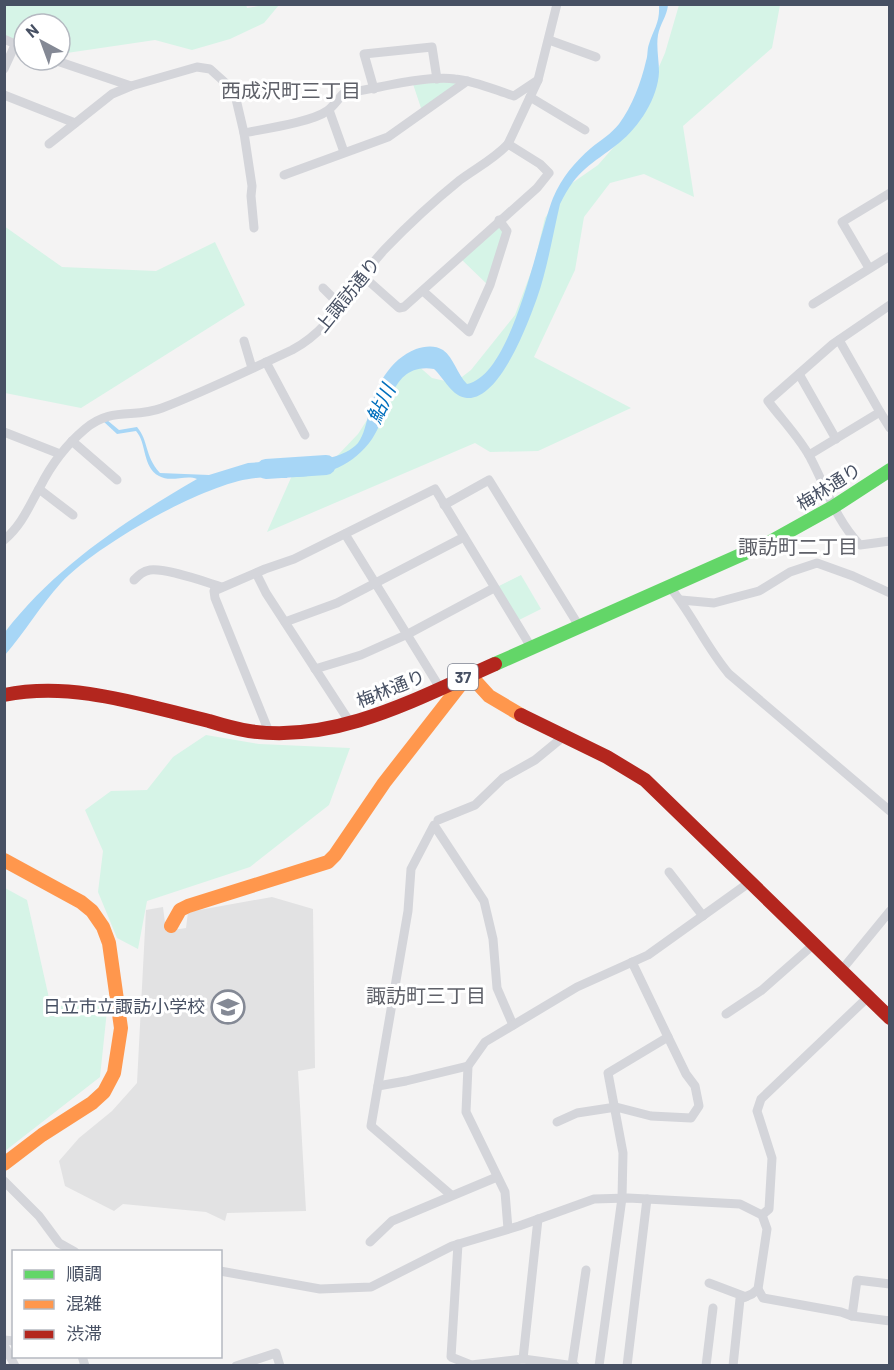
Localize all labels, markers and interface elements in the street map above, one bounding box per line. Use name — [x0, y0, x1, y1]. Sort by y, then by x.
north arrow — [12, 12, 72, 72]
text: N — [22, 20, 42, 41]
district label: 西成沢町三丁目 — [221, 78, 361, 102]
street label: 上諏訪通り — [310, 252, 384, 336]
water label: 鮎川 — [361, 379, 400, 427]
street label: 梅林通り — [792, 458, 865, 515]
district label: 諏訪町二丁目 — [738, 534, 858, 558]
street label: 梅林通り — [353, 664, 428, 712]
road number: 37 — [448, 664, 478, 690]
district label: 諏訪町三丁目 — [366, 983, 486, 1007]
school or university icon: 日立市立諏訪小学校 — [210, 989, 246, 1025]
place label: 日立市立諏訪小学校 — [43, 995, 205, 1017]
legend — [12, 1250, 222, 1358]
text: 順調 — [66, 1262, 102, 1284]
text: 混雑 — [66, 1292, 102, 1314]
text: 渋滞 — [66, 1322, 102, 1344]

